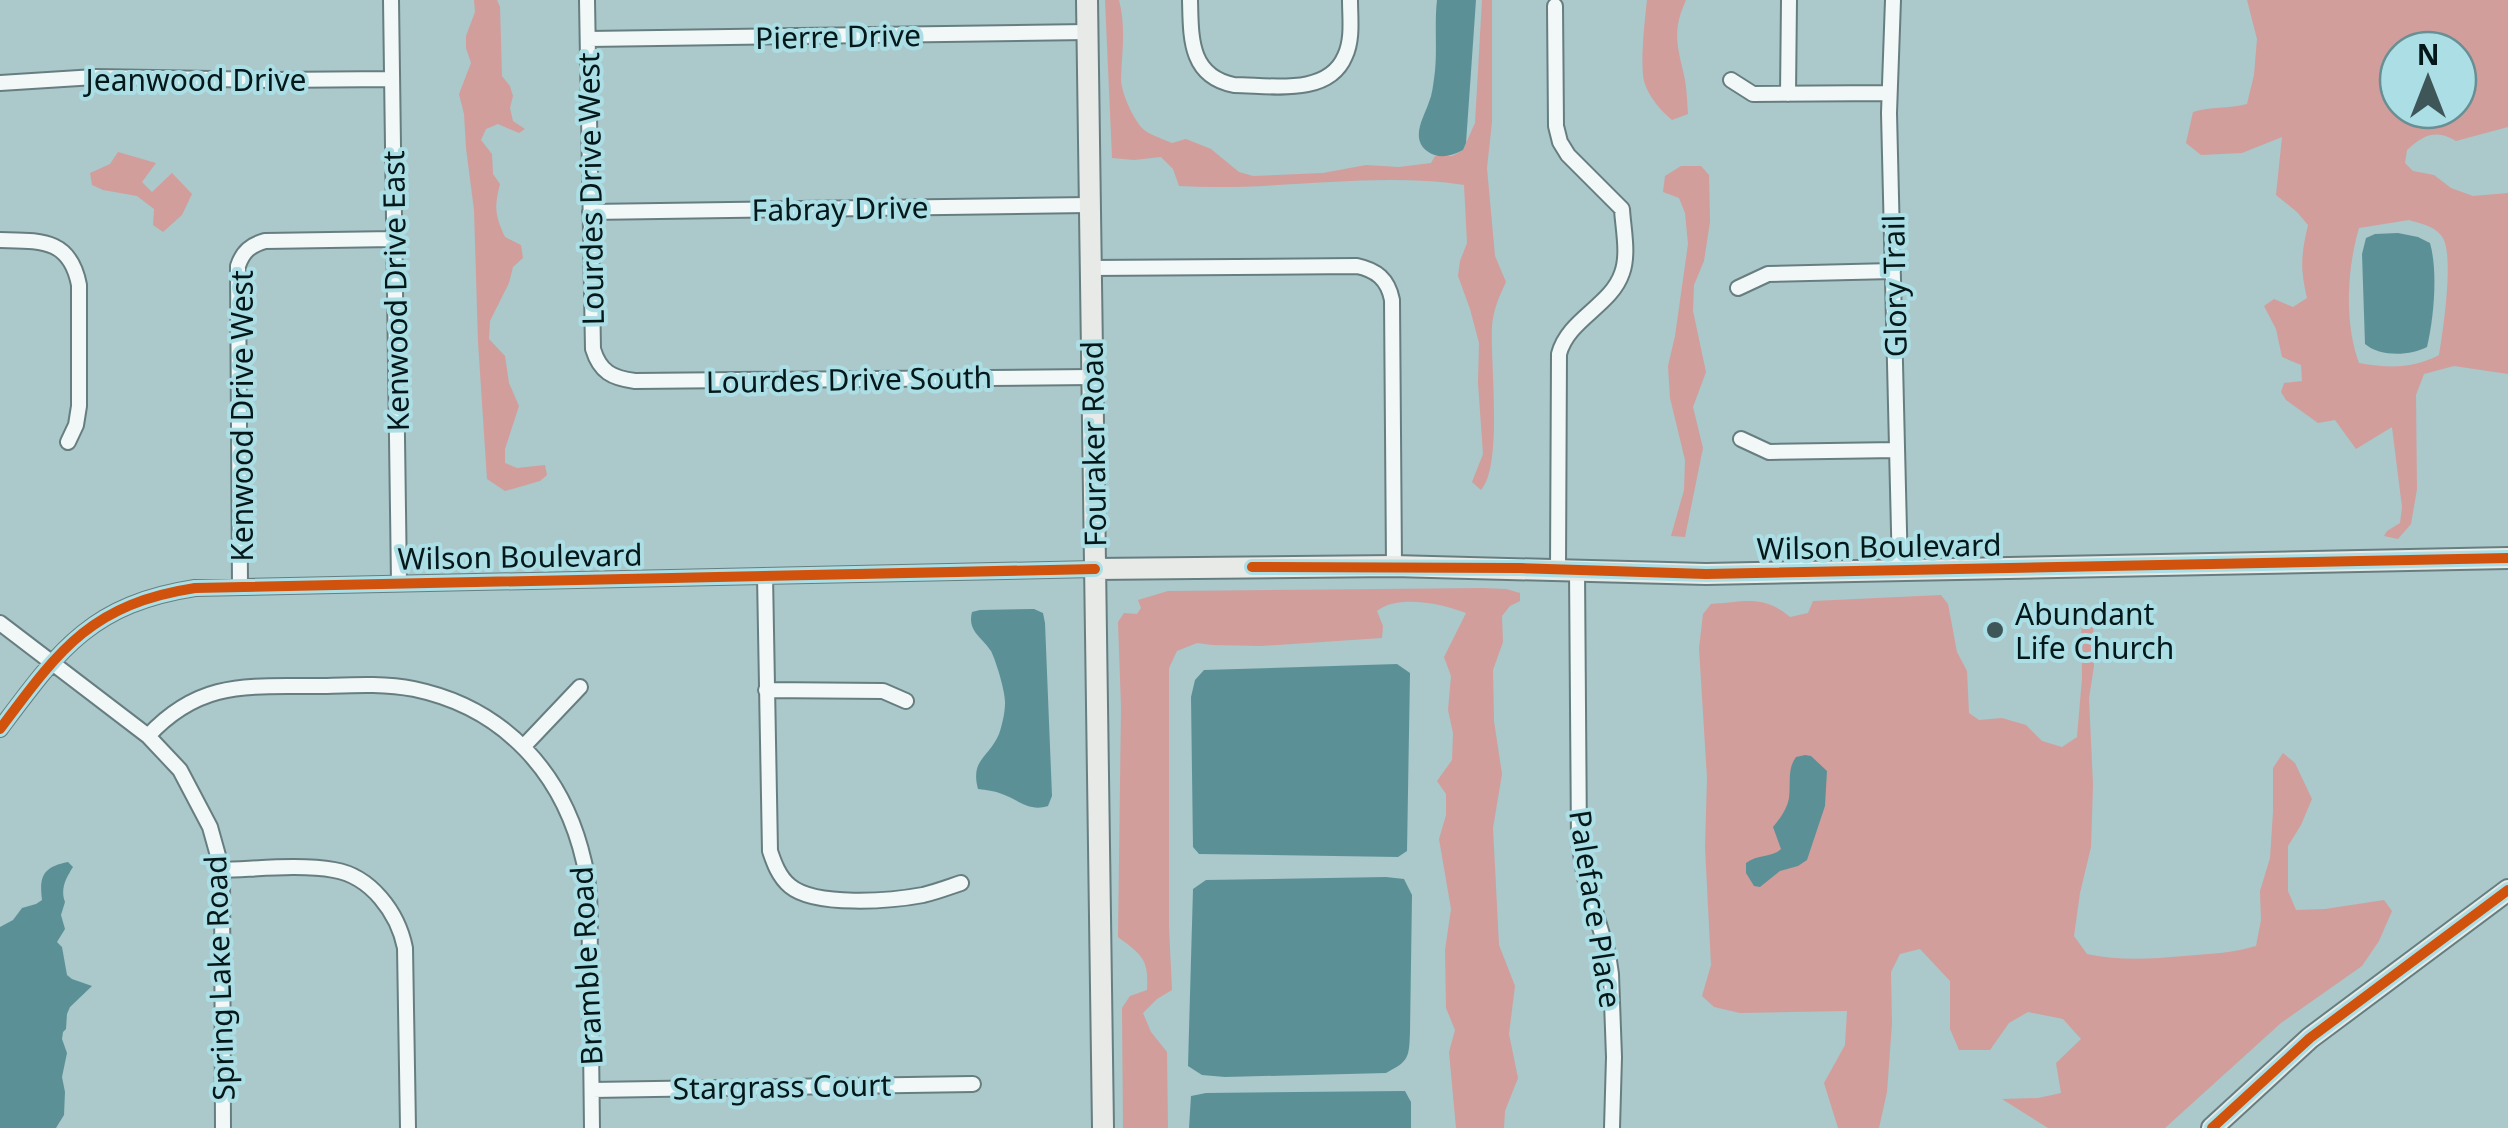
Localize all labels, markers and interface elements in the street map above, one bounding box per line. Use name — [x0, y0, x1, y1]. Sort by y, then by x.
street label: Pierre Drive — [755, 14, 921, 58]
north arrow — [2378, 30, 2478, 130]
text: N — [2417, 35, 2439, 73]
street label: Lourdes Drive West — [567, 52, 613, 326]
street label: Jeanwood Drive — [83, 59, 306, 100]
street label: Kenwood Drive East — [372, 150, 418, 432]
street label: Fabray Drive — [751, 186, 929, 230]
street label: Glory Trail — [1872, 214, 1916, 358]
street label: Kenwood Drive West — [221, 270, 262, 562]
street label: Fouraker Road — [1071, 341, 1115, 547]
street label: Lourdes Drive South — [706, 356, 992, 402]
street label: Wilson Boulevard — [1756, 523, 2002, 569]
street label: Wilson Boulevard — [397, 533, 643, 579]
place label: Abundant Life Church — [2015, 593, 2174, 668]
marker: Abundant Life Church — [1984, 619, 2006, 641]
street label: Paleface Place — [1560, 807, 1632, 1011]
street label: Spring Lake Road — [194, 855, 244, 1101]
street label: Bramble Road — [560, 865, 612, 1067]
street label: Stargrass Court — [672, 1064, 892, 1108]

